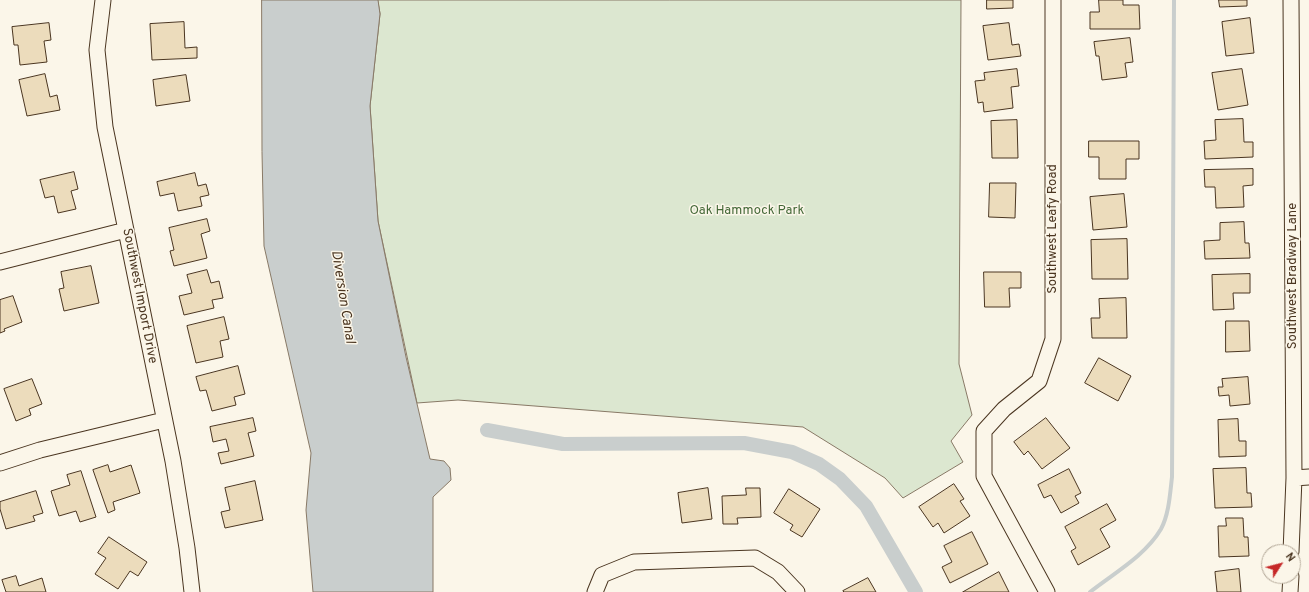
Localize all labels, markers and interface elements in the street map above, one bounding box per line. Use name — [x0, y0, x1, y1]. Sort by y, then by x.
street label: Southwest Leafy Road — [1045, 164, 1061, 294]
park label: Oak Hammock Park — [690, 203, 804, 219]
street label: Southwest Bradway Lane — [1285, 203, 1301, 349]
street label: Southwest Import Drive — [118, 227, 160, 365]
water label: Diversion Canal — [326, 249, 358, 345]
north arrow — [1261, 544, 1301, 584]
text: N — [1282, 550, 1298, 565]

